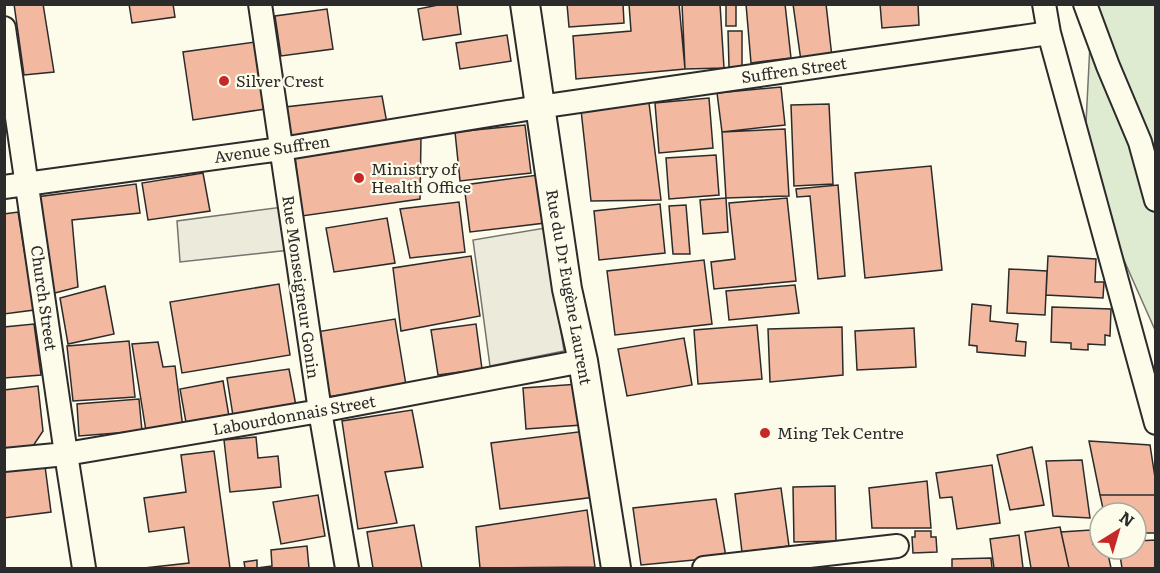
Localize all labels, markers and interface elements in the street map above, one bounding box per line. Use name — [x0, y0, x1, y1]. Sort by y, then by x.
street label: Suffren Street — [740, 50, 849, 88]
place label: Silver Crest — [236, 68, 324, 92]
marker: Silver Crest — [217, 74, 231, 88]
street label: Avenue Suffren — [212, 128, 332, 168]
place label: Ministry of Health Office — [371, 156, 471, 198]
marker: Ministry of Health Office — [352, 171, 366, 185]
street label: Rue du Dr Eugène Laurent — [541, 187, 599, 387]
street label: Rue Monseigneur Gonin — [277, 194, 327, 381]
street label: Church Street — [26, 244, 64, 353]
street label: Labourdonnais Street — [211, 388, 378, 440]
place label: Ming Tek Centre — [777, 420, 904, 444]
marker: Ming Tek Centre — [758, 426, 772, 440]
north arrow — [1088, 501, 1148, 561]
text: N — [1115, 505, 1140, 532]

